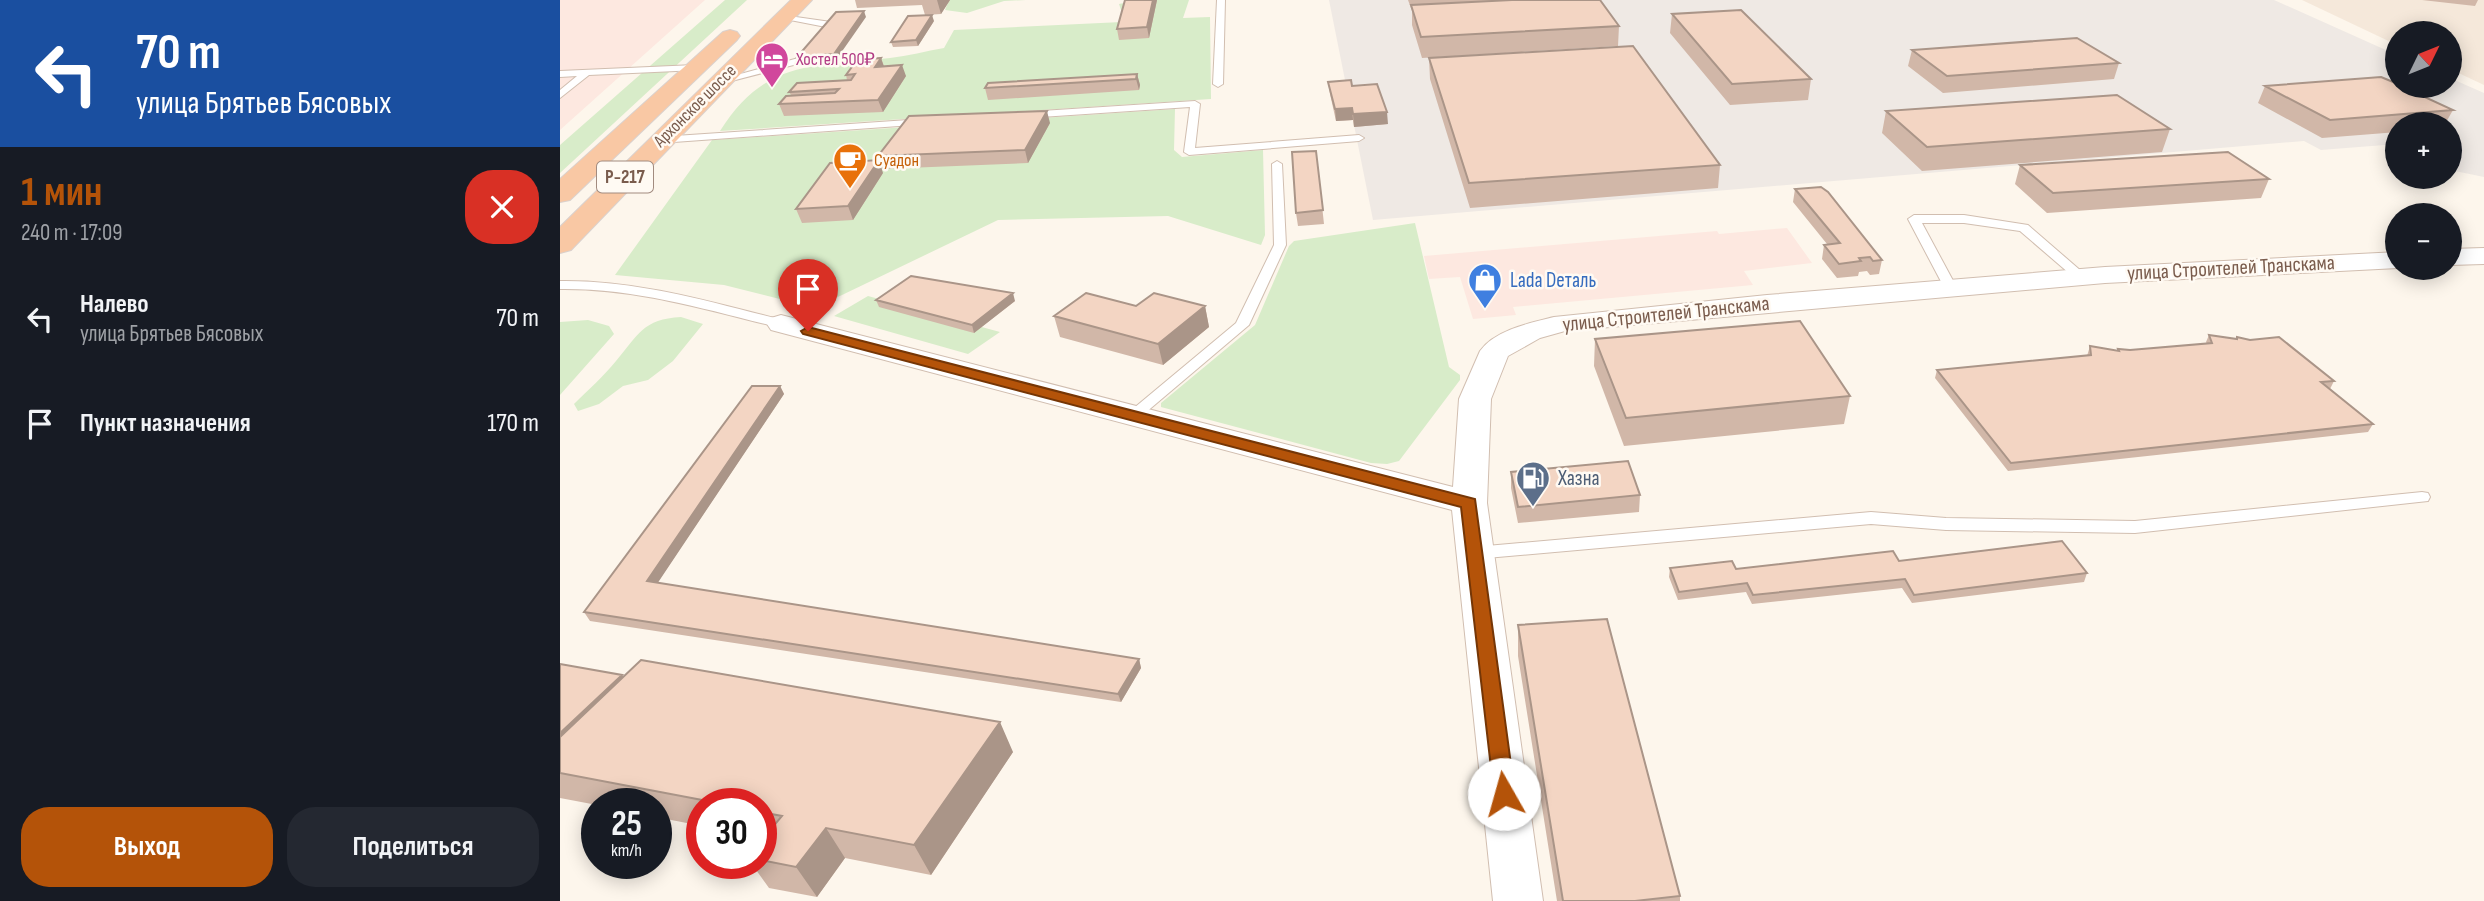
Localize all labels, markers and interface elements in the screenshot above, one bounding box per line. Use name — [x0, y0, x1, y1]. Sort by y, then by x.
north arrow — [2385, 21, 2462, 98]
map controls — [2385, 21, 2462, 280]
text: 70 m — [136, 24, 221, 83]
icon: left — [21, 28, 112, 119]
hotel icon: Хостел 500₽ — [753, 40, 791, 89]
place label: Хостел 500₽ — [795, 49, 875, 70]
street label: Архонское шоссе — [649, 60, 741, 152]
text: улица Брятьев Бясовых — [136, 84, 391, 123]
button: + — [2385, 112, 2462, 189]
cafe icon: Суадон — [831, 141, 869, 190]
place label: Суадон — [874, 150, 919, 171]
road number: Р-217 — [597, 162, 653, 192]
text: 1 мин — [21, 167, 102, 218]
button: close — [465, 170, 539, 244]
button: − — [2385, 203, 2462, 280]
text: 240 m · 17:09 — [21, 219, 122, 247]
street label: улица Строителей Транскама — [2127, 250, 2335, 286]
pin — [778, 259, 838, 331]
shop icon: Lada Dеталь — [1466, 261, 1504, 310]
place label: Lada Dеталь — [1510, 268, 1596, 293]
icon: arrive — [789, 270, 827, 308]
text: Налево — [80, 289, 149, 320]
street label: улица Строителей Транскама — [1561, 291, 1771, 337]
icon: left — [21, 300, 59, 338]
text: 70 m — [496, 303, 539, 334]
text: улица Брятьев Бясовых — [80, 320, 263, 348]
icon: arrive — [21, 405, 59, 443]
text: Пункт назначения — [80, 408, 251, 439]
text: 170 m — [487, 408, 539, 439]
fuel station icon: Хазна — [1514, 459, 1552, 508]
place label: Хазна — [1557, 466, 1600, 491]
position arrow — [1467, 757, 1541, 831]
speed limit sign: 30 — [686, 788, 777, 879]
text: 25 — [611, 803, 642, 846]
button: Выход — [21, 807, 273, 887]
button: Поделиться — [287, 807, 539, 887]
text: km/h — [611, 840, 642, 861]

